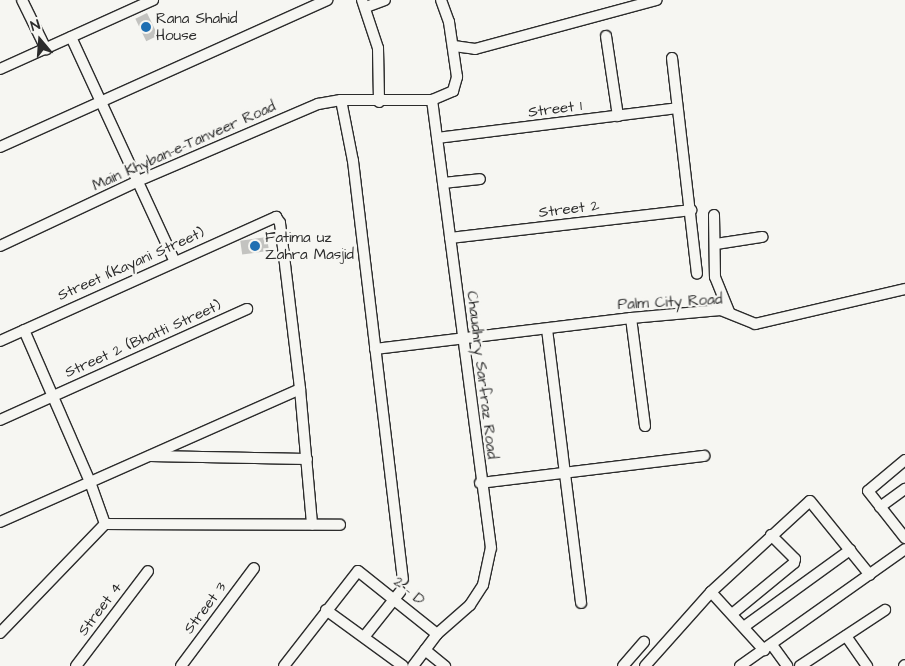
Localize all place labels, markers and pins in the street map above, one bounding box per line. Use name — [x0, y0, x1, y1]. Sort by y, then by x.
place label: Rana Shahid House — [156, 9, 238, 44]
marker: Rana Shahid House — [140, 21, 152, 33]
place label: Fatima uz Zahra Masjid — [265, 228, 354, 263]
marker: Fatima uz Zahra Masjid — [249, 240, 261, 252]

